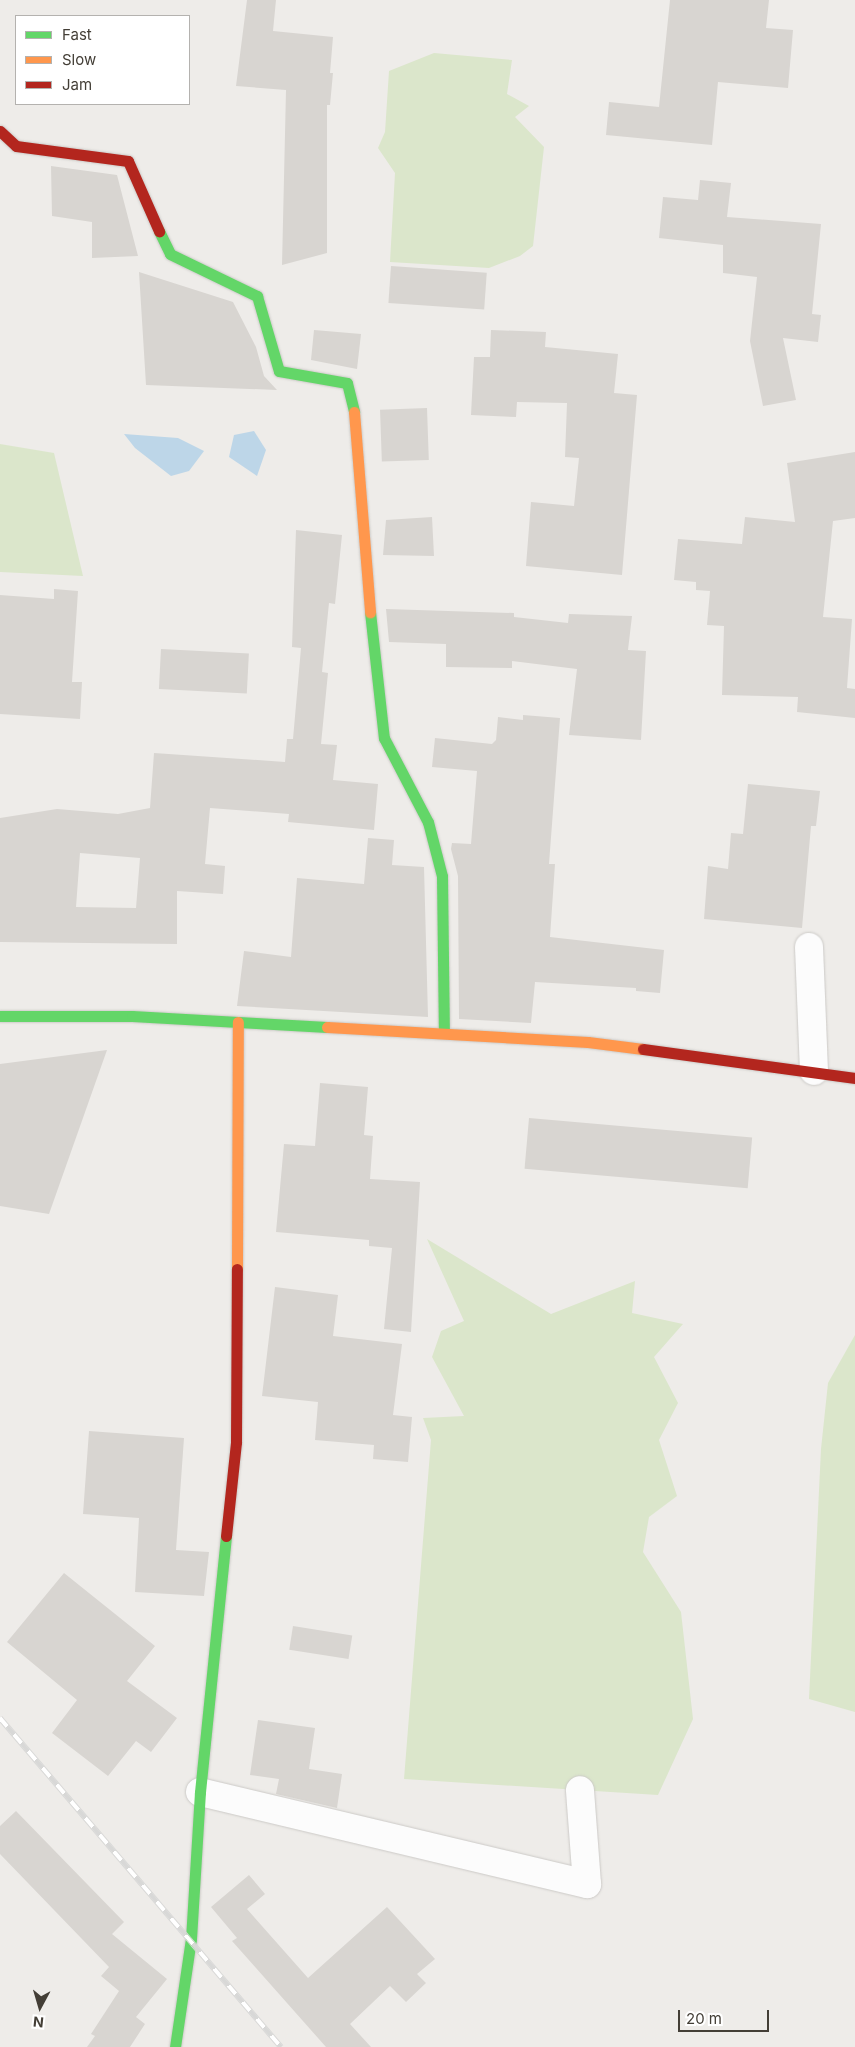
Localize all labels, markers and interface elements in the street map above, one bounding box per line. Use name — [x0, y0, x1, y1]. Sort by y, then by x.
legend — [15, 15, 190, 105]
text: Fast — [62, 25, 92, 44]
text: Slow — [62, 50, 96, 69]
text: Jam — [62, 75, 92, 94]
north arrow — [15, 1982, 65, 2032]
scale bar — [680, 2000, 771, 2032]
text: 20 m — [686, 2009, 722, 2028]
text: N — [32, 2013, 45, 2031]

